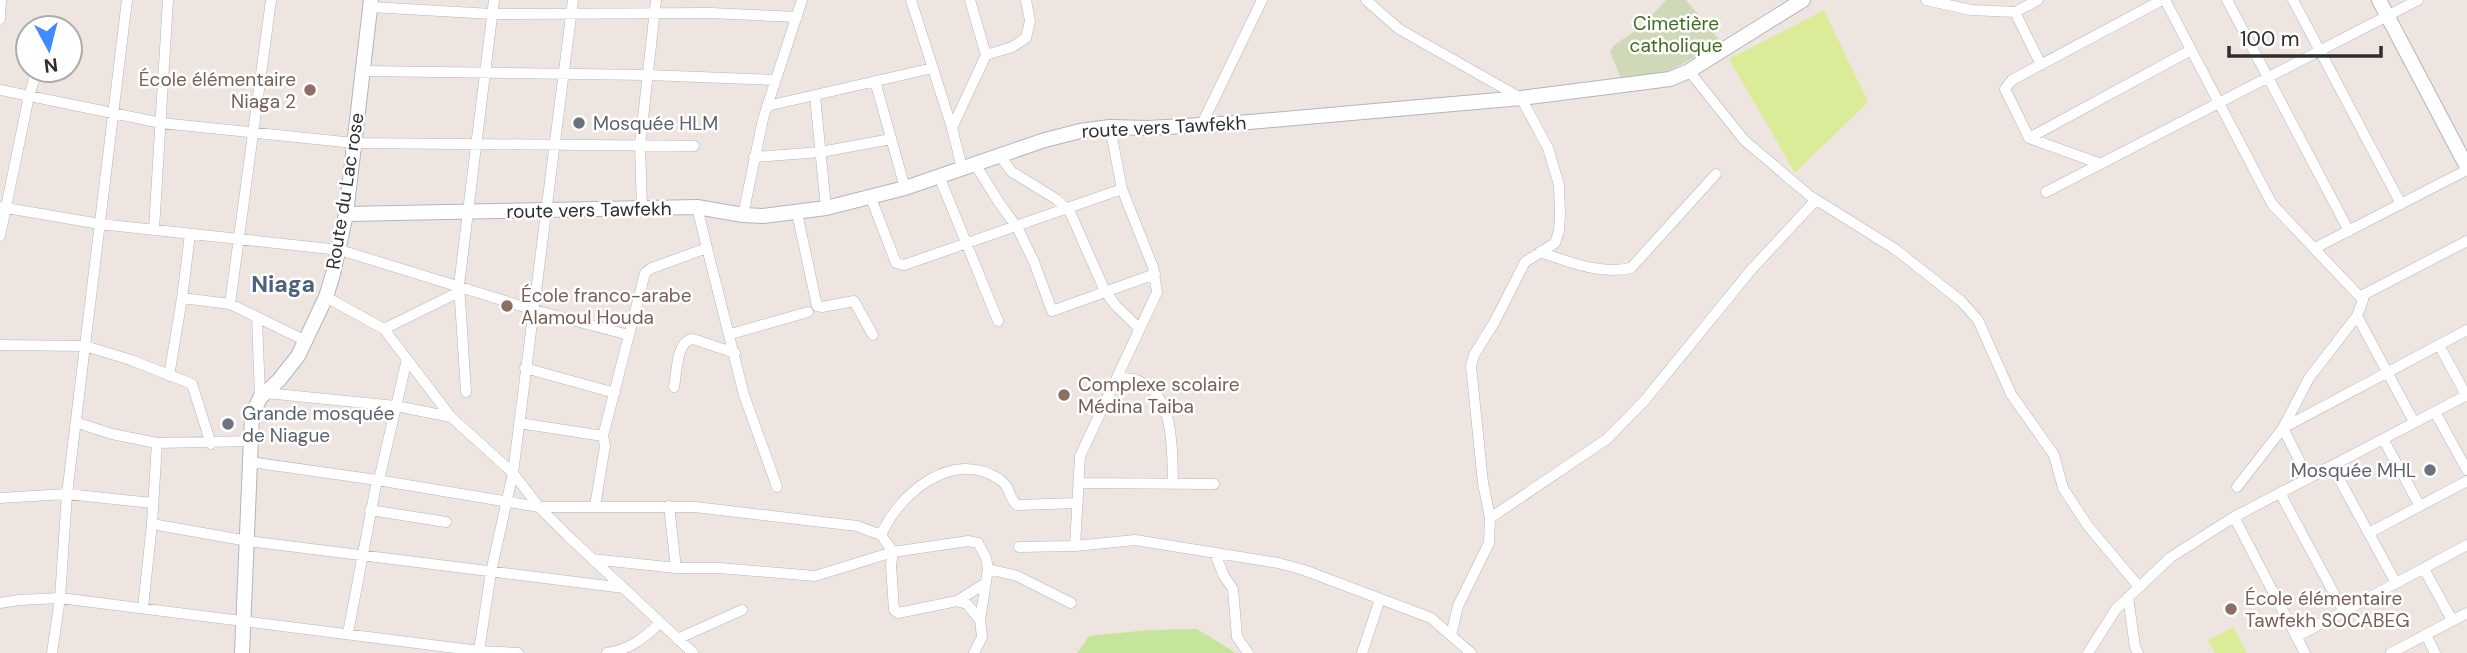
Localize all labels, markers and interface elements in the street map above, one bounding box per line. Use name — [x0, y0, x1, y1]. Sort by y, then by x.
park label: Cimetière catholique — [1630, 11, 1722, 58]
north arrow — [14, 14, 84, 84]
scale bar — [2229, 14, 2381, 58]
text: 100 m — [2240, 25, 2300, 53]
text: N — [43, 52, 59, 79]
place label: École élémentaire Niaga 2 — [139, 67, 296, 114]
marker: École élémentaire Niaga 2 — [302, 82, 318, 98]
street label: route vers Tawfekh — [1081, 110, 1247, 144]
street label: Route du Lac rose — [320, 111, 370, 271]
place label: Mosquée HLM — [593, 111, 718, 136]
marker: Mosquée HLM — [571, 115, 587, 131]
street label: route vers Tawfekh — [506, 196, 672, 224]
district label: Niaga — [251, 269, 315, 299]
place label: École franco-arabe Alamoul Houda — [521, 283, 692, 330]
marker: École franco-arabe Alamoul Houda — [499, 298, 515, 314]
place label: Complexe scolaire Médina Taiba — [1078, 372, 1239, 419]
marker: Complexe scolaire Médina Taiba — [1056, 387, 1072, 403]
place label: Grande mosquée de Niague — [242, 401, 395, 448]
marker: Grande mosquée de Niague — [220, 416, 236, 432]
place label: Mosquée MHL — [2291, 458, 2416, 483]
marker: Mosquée MHL — [2422, 462, 2438, 478]
place label: École élémentaire Tawfekh SOCABEG — [2245, 586, 2410, 633]
marker: École élémentaire Tawfekh SOCABEG — [2223, 601, 2239, 617]

